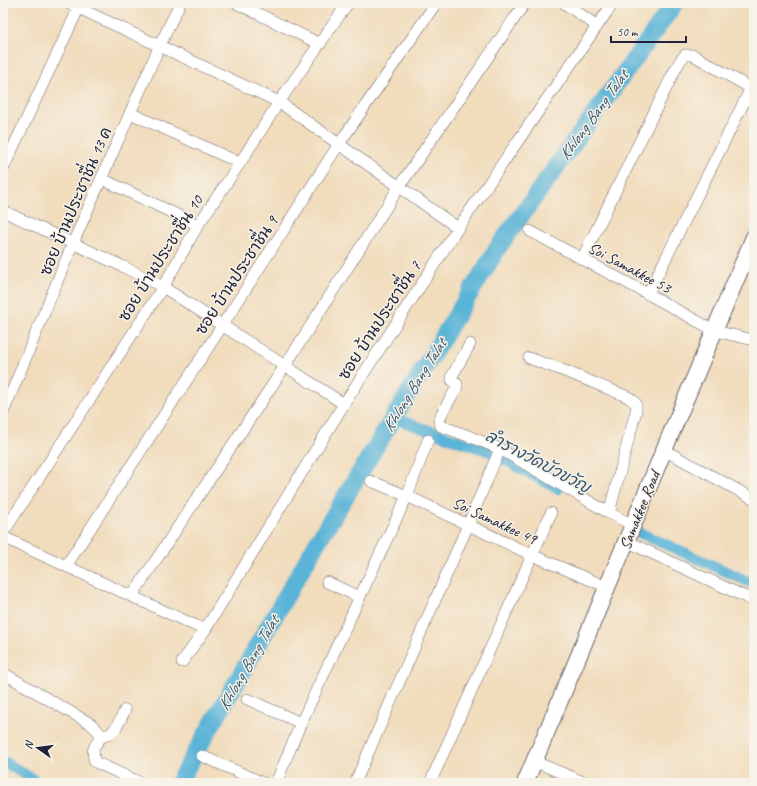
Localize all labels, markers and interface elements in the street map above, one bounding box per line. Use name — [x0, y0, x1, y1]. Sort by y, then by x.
scale bar — [611, 18, 686, 44]
text: 50 m — [617, 24, 639, 40]
water label: Khlong Bang Talat — [554, 64, 635, 164]
street label: ซอย บ้านประชาชื่น 13 ค — [30, 122, 116, 279]
street label: ซอย บ้านประชาชื่น 10 — [109, 187, 209, 325]
street label: ซอย บ้านประชาชื่น 9 — [186, 208, 284, 339]
street label: Soi Samakkee 53 — [585, 238, 676, 299]
street label: ซอย บ้านประชาชื่น 7 — [329, 254, 426, 384]
water label: Khlong Bang Talat — [378, 332, 453, 436]
water label: ลำรางวัดบัวขวัญ — [482, 425, 595, 499]
street label: Samakkee Road — [615, 466, 666, 553]
street label: Soi Samakkee 49 — [449, 493, 542, 550]
water label: Khlong Bang Talat — [213, 609, 286, 714]
north arrow — [18, 728, 58, 768]
text: N — [21, 738, 36, 751]

